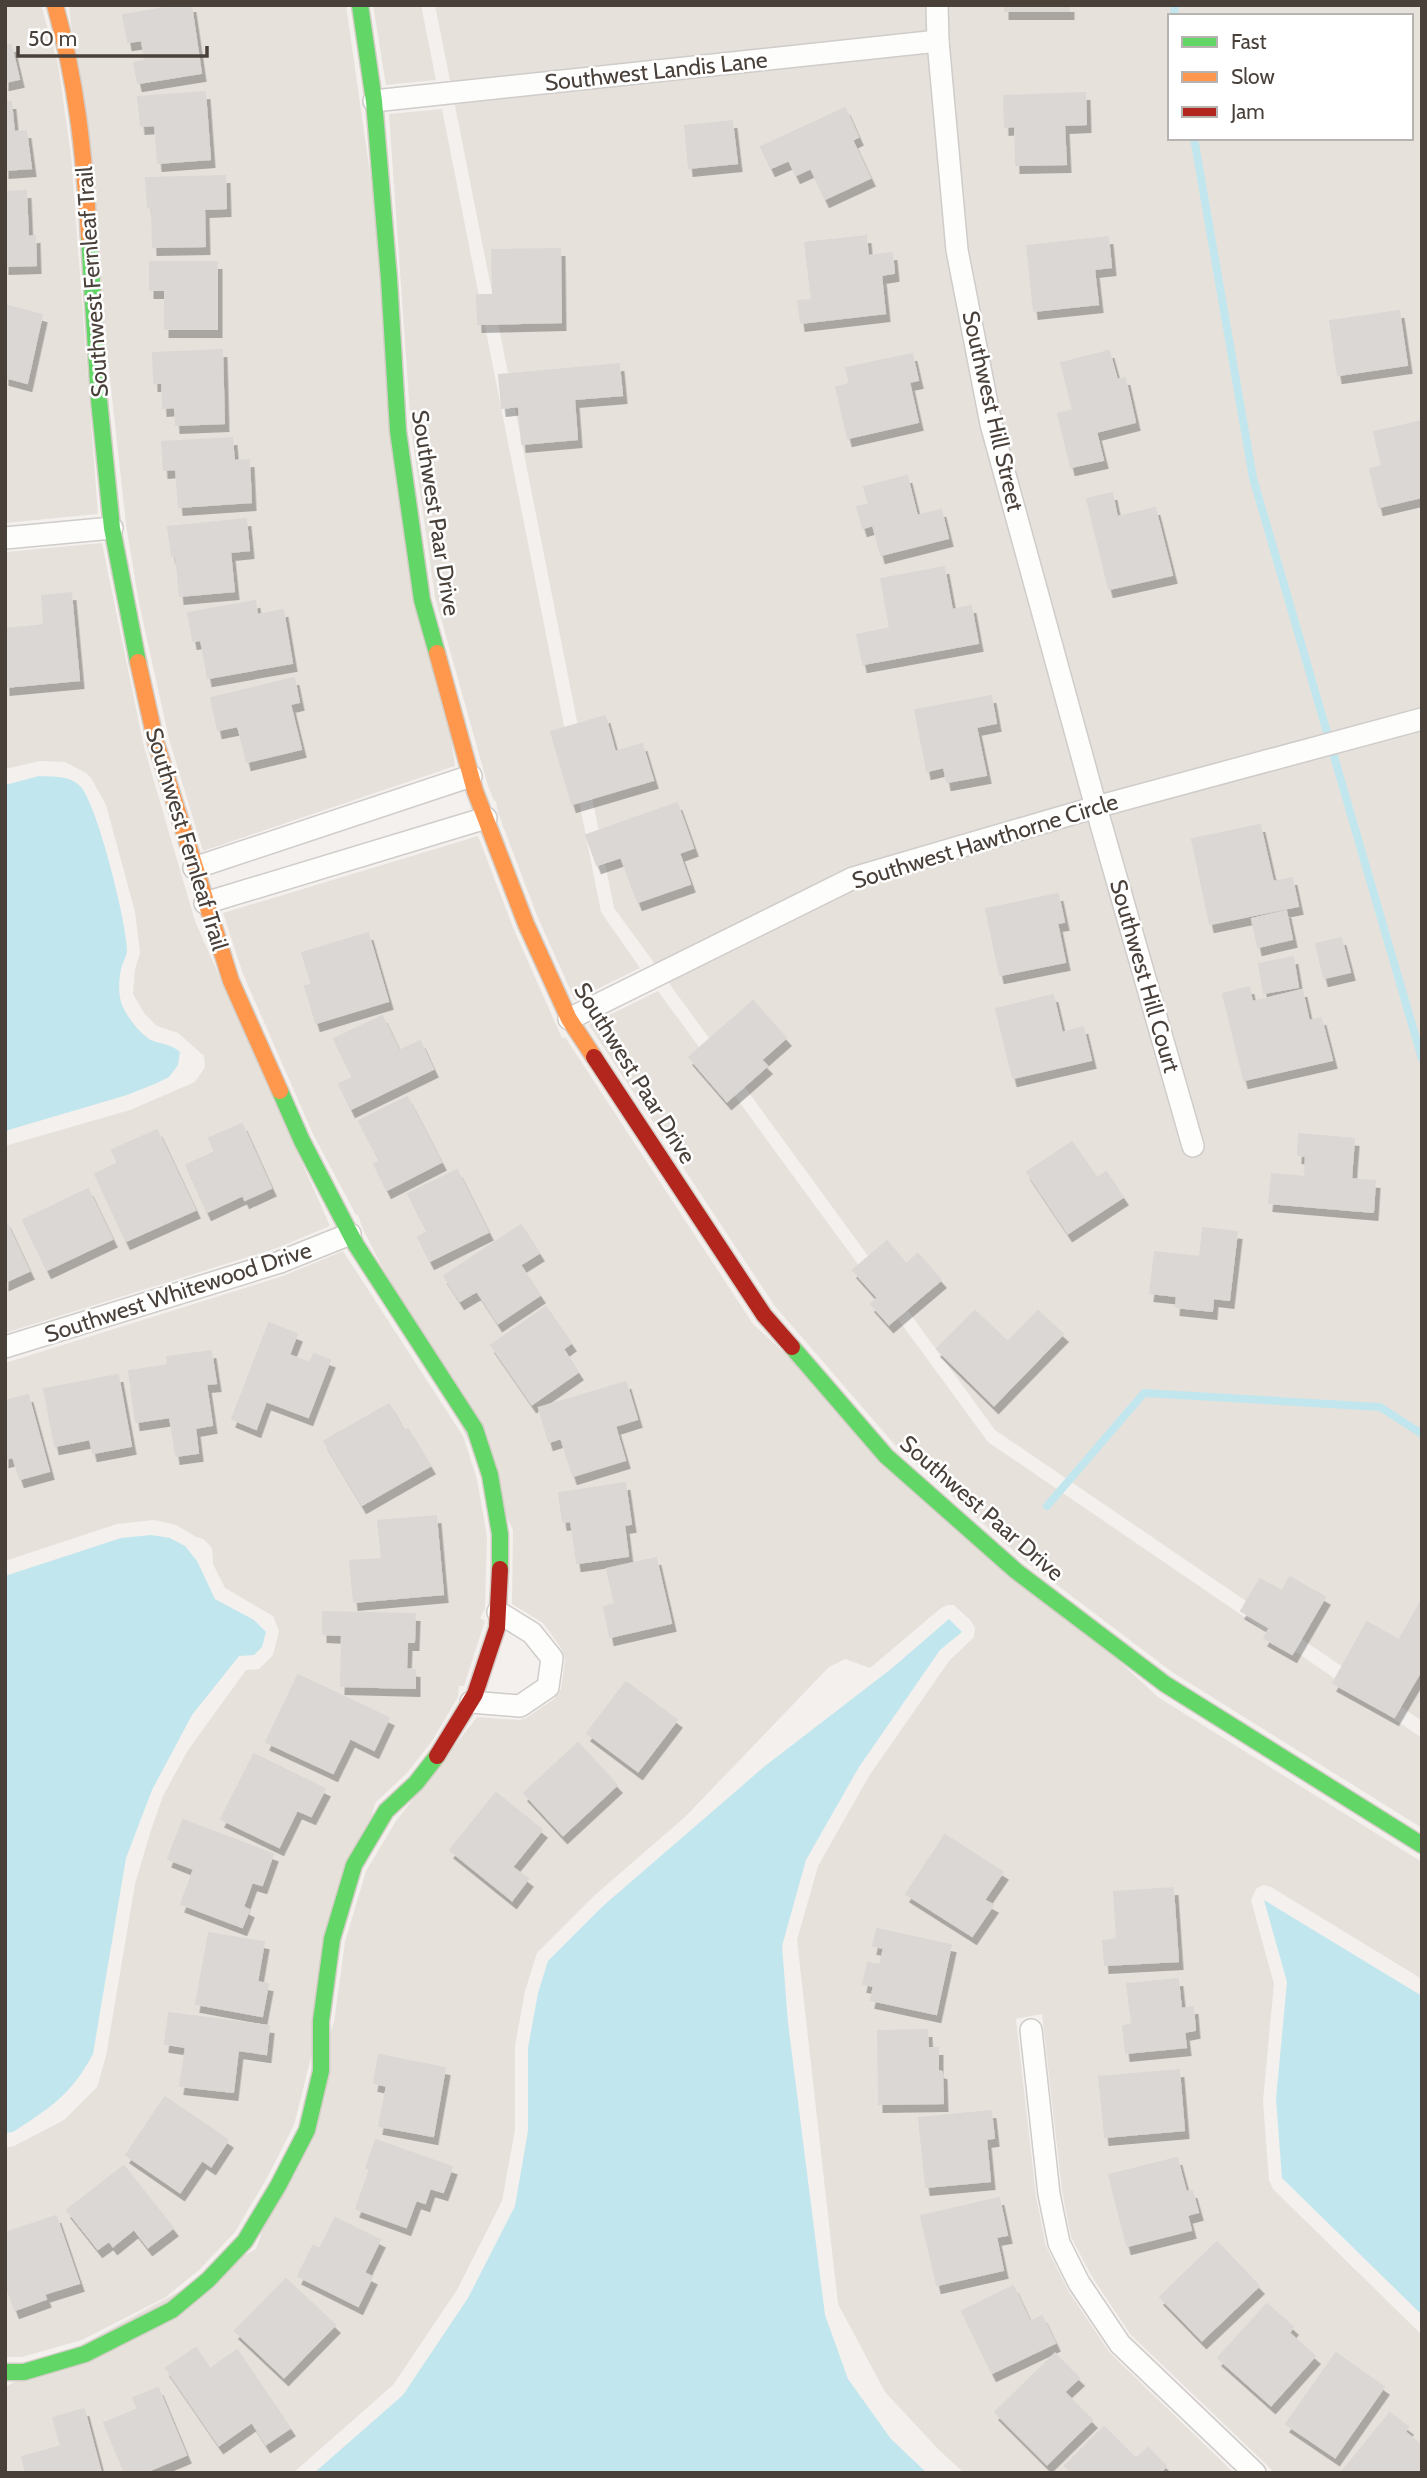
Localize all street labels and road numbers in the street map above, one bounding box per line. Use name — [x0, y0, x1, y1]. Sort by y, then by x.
street label: Southwest Landis Lane — [543, 45, 769, 97]
street label: Southwest Fernleaf Trail — [70, 165, 114, 398]
street label: Southwest Hill Street — [956, 308, 1030, 514]
street label: Southwest Paar Drive — [406, 408, 466, 618]
street label: Southwest Fernleaf Trail — [140, 724, 234, 954]
street label: Southwest Hawthorne Circle — [849, 787, 1122, 895]
street label: Southwest Hill Court — [1104, 876, 1186, 1076]
street label: Southwest Paar Drive — [568, 977, 702, 1169]
street label: Southwest Whitewood Drive — [41, 1236, 315, 1348]
street label: Southwest Paar Drive — [894, 1429, 1070, 1587]

